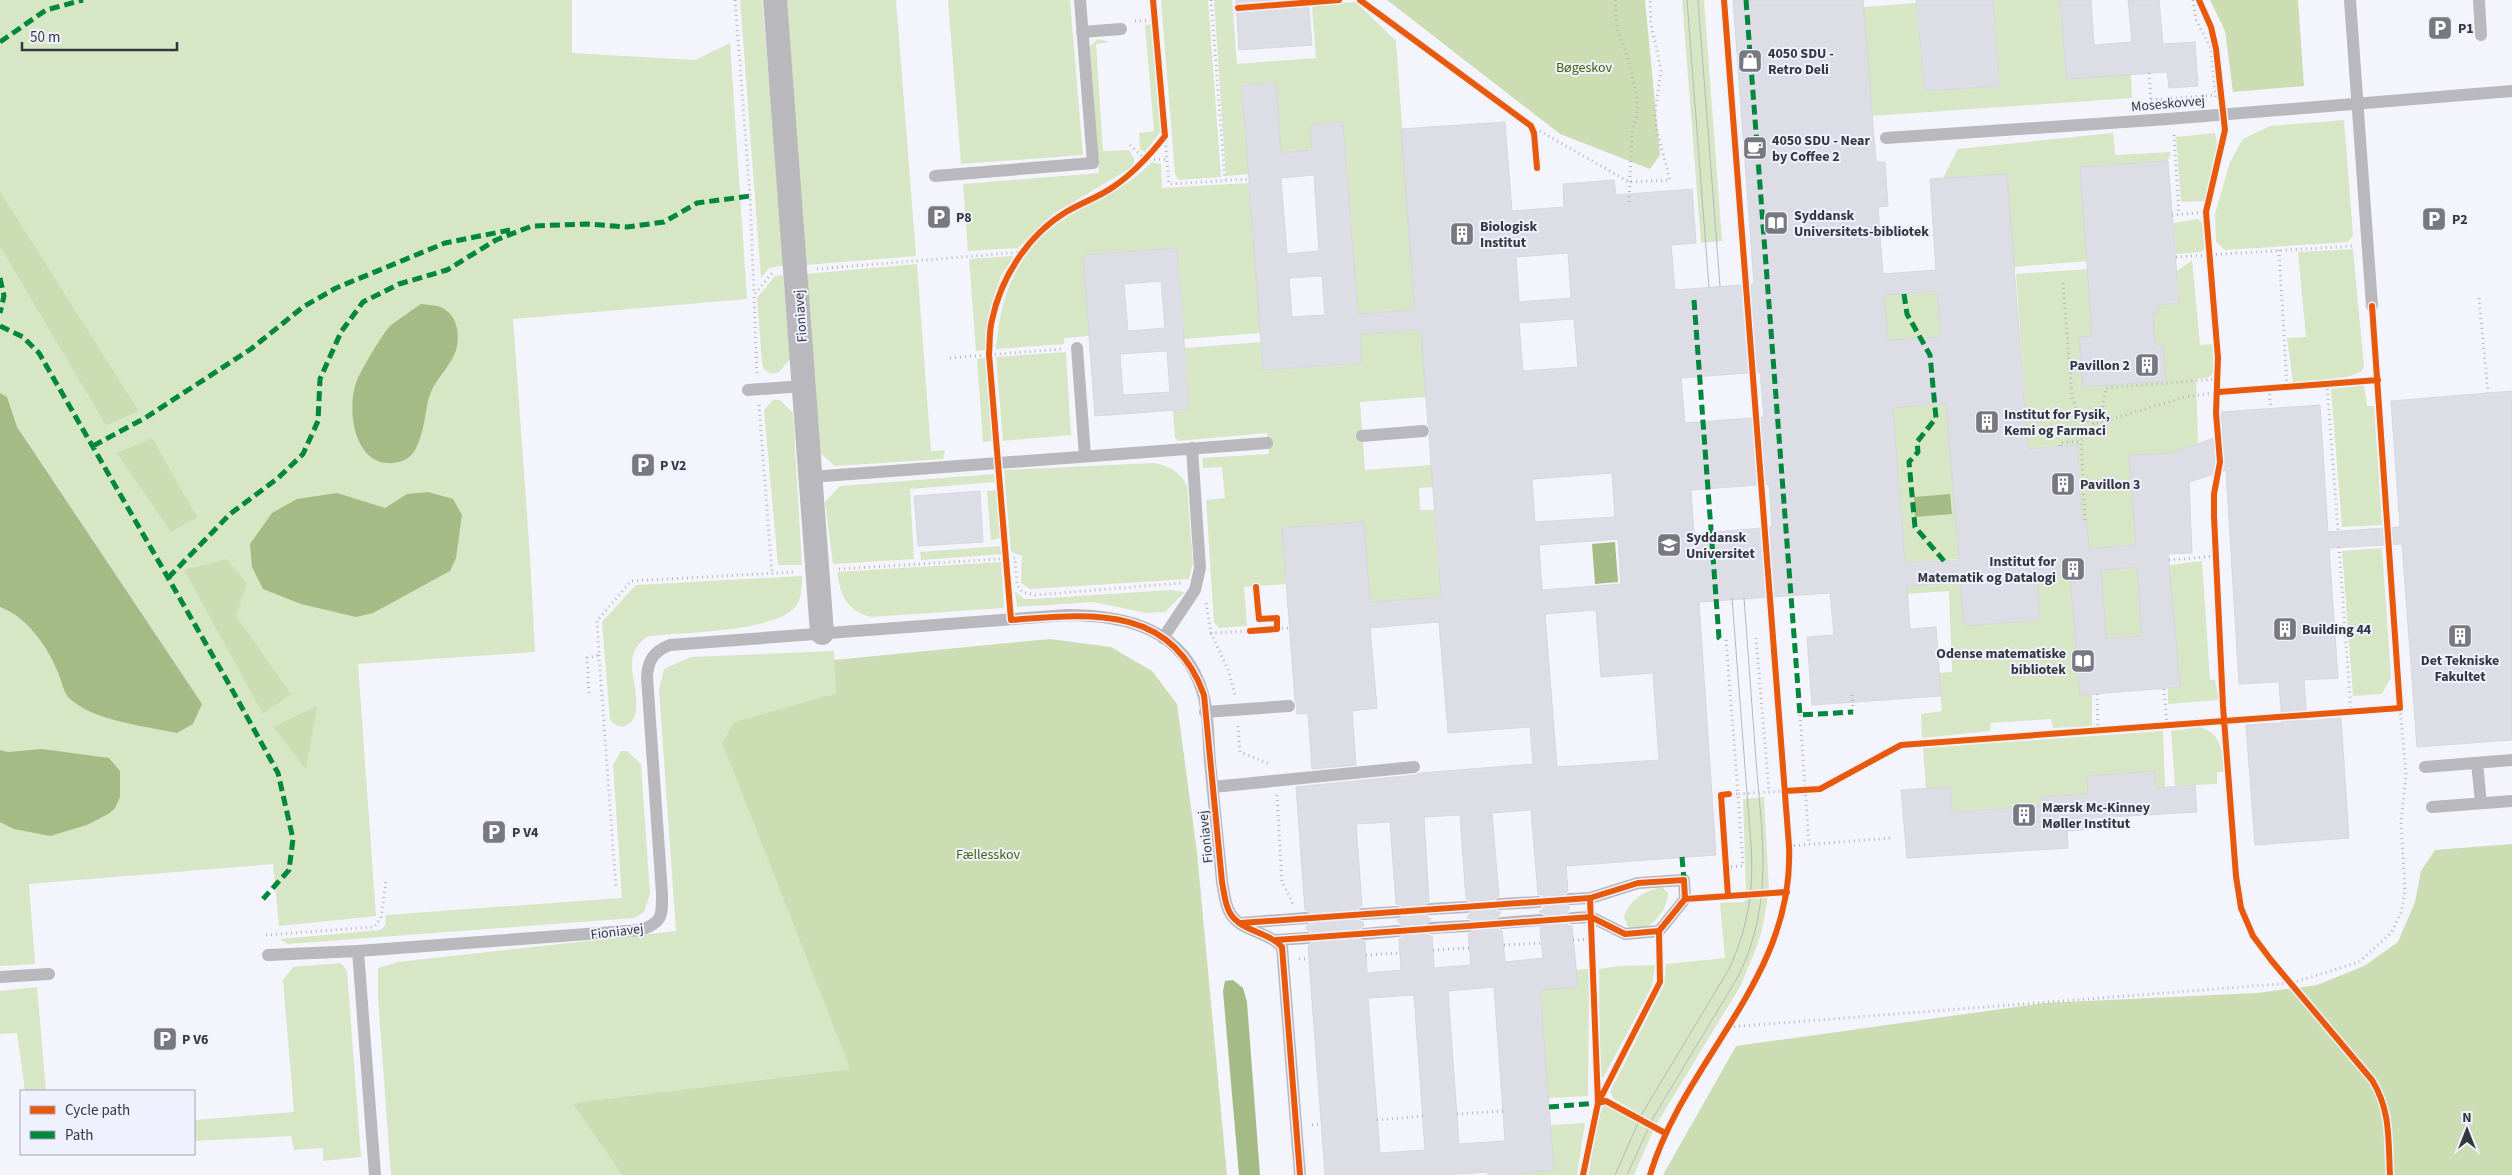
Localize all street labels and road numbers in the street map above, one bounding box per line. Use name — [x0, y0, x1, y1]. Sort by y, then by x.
street label: Moseskovvej — [2130, 91, 2206, 117]
street label: Fioniavej — [789, 289, 813, 343]
street label: Fioniavej — [1193, 809, 1219, 864]
street label: Fioniavej — [590, 919, 645, 945]

